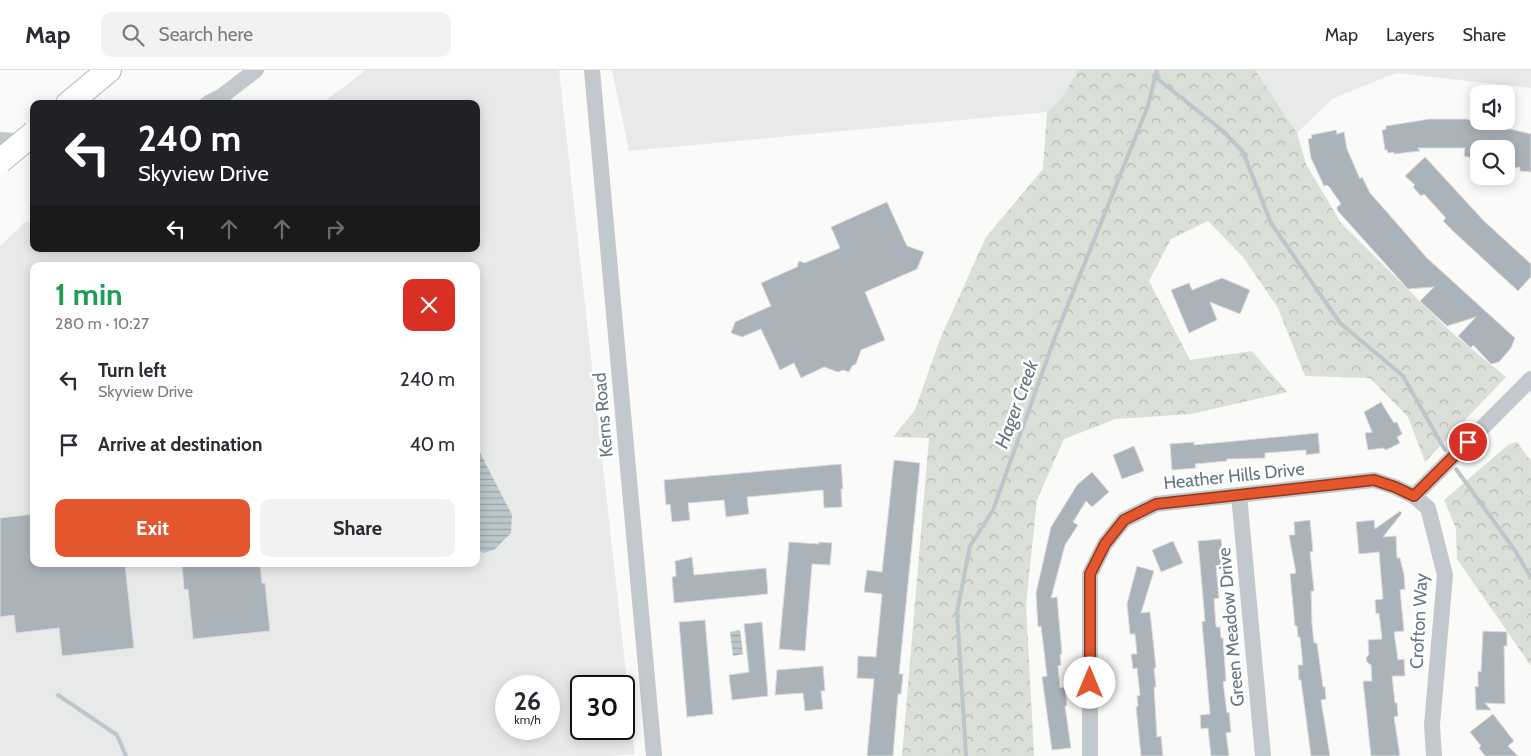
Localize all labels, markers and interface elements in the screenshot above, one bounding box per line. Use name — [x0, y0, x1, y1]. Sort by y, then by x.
search box — [101, 12, 451, 57]
text: Map — [25, 20, 71, 49]
icon: search — [119, 21, 147, 49]
text: Search here — [159, 23, 253, 46]
text: Map — [1325, 24, 1358, 46]
text: Layers — [1386, 24, 1435, 46]
text: Share — [1463, 24, 1506, 46]
map controls — [1470, 85, 1515, 185]
button: sound — [1470, 85, 1515, 130]
text: 240 m — [138, 117, 241, 160]
icon: left — [55, 120, 120, 185]
button: search — [1470, 140, 1515, 185]
text: Skyview Drive — [138, 160, 269, 187]
icon: left — [162, 215, 190, 243]
icon: ahead — [215, 215, 243, 243]
icon: ahead — [268, 215, 296, 243]
icon: right — [321, 215, 349, 243]
text: 1 min — [55, 276, 123, 313]
button: close — [403, 279, 455, 331]
text: 280 m · 10:27 — [55, 314, 149, 333]
water label: Hager Creek — [990, 356, 1043, 451]
text: Turn left — [98, 359, 166, 382]
icon: left — [55, 366, 83, 394]
text: 240 m — [400, 368, 455, 391]
street label: Kerns Road — [588, 372, 618, 458]
text: Skyview Drive — [98, 382, 193, 401]
pin — [1447, 421, 1489, 463]
icon: arrive — [1454, 428, 1482, 456]
icon: arrive — [55, 431, 83, 459]
text: Arrive at destination — [98, 433, 262, 456]
text: 40 m — [410, 433, 455, 456]
street label: Heather Hills Drive — [1162, 458, 1306, 494]
button: Exit — [55, 499, 250, 557]
button: Share — [260, 499, 455, 557]
street label: Green Meadow Drive — [1213, 547, 1249, 707]
street label: Crofton Way — [1406, 573, 1432, 669]
position arrow — [1063, 656, 1115, 708]
speed limit sign: 30 — [570, 675, 635, 740]
text: 26 — [514, 686, 541, 716]
text: km/h — [514, 712, 541, 727]

